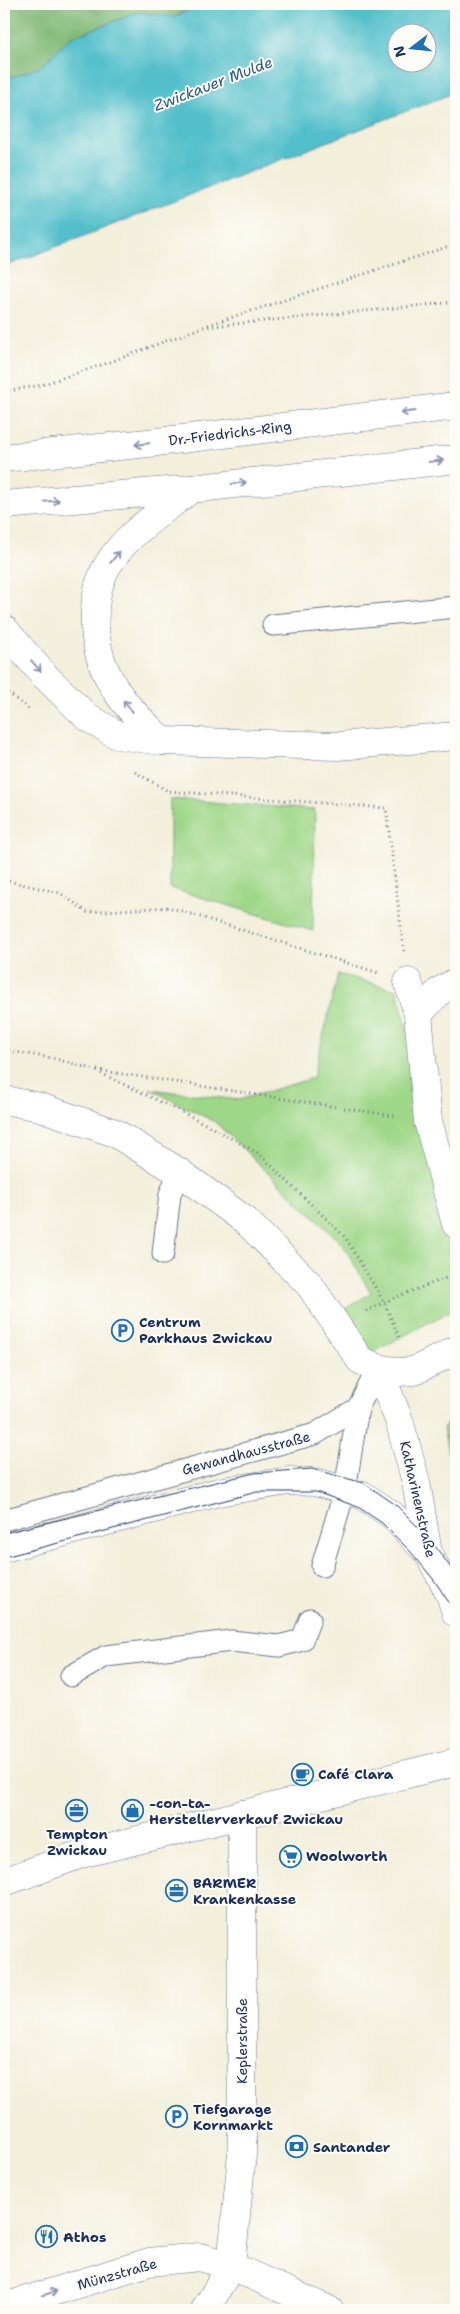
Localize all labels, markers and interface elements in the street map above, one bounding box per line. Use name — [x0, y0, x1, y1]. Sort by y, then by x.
north arrow — [388, 22, 438, 72]
text: N — [389, 44, 410, 59]
water label: Zwickauer Mulde — [151, 52, 275, 116]
one-way arrow — [400, 407, 416, 417]
street label: Dr.-Friedrichs-Ring — [168, 417, 292, 449]
one-way arrow — [135, 439, 151, 449]
one-way arrow — [427, 456, 443, 466]
one-way arrow — [231, 478, 247, 488]
one-way arrow — [44, 496, 60, 506]
one-way arrow — [109, 550, 120, 563]
one-way arrow — [30, 659, 42, 672]
one-way arrow — [123, 700, 134, 713]
place label: Centrum Parkhaus Zwickau — [139, 1313, 273, 1347]
parking icon: Centrum Parkhaus Zwickau — [111, 1318, 135, 1342]
street label: Gewandhausstraße — [180, 1427, 312, 1479]
street label: Katharinenstraße — [396, 1439, 440, 1559]
cafe icon: Café Clara — [290, 1762, 314, 1786]
place label: Café Clara — [318, 1765, 394, 1783]
place label: -con-ta- Herstellerverkauf Zwickau — [149, 1794, 343, 1828]
office icon: Tempton Zwickau — [65, 1799, 89, 1823]
shop icon: -con-ta- Herstellerverkauf Zwickau — [121, 1799, 145, 1823]
place label: Tempton Zwickau — [46, 1825, 108, 1859]
supermarket icon: Woolworth — [278, 1844, 302, 1868]
place label: Woolworth — [306, 1847, 388, 1865]
place label: BARMER Krankenkasse — [193, 1874, 296, 1908]
office icon: BARMER Krankenkasse — [165, 1879, 189, 1903]
street label: Keplerstraße — [233, 1998, 251, 2084]
place label: Tiefgarage Kornmarkt — [193, 2100, 273, 2134]
parking icon: Tiefgarage Kornmarkt — [165, 2105, 189, 2129]
bank icon: Santander — [285, 2135, 309, 2159]
place label: Santander — [313, 2138, 391, 2156]
restaurant icon: Athos — [35, 2225, 59, 2249]
place label: Athos — [63, 2228, 106, 2246]
street label: Münzstraße — [75, 2254, 159, 2294]
one-way arrow — [42, 2287, 58, 2297]

